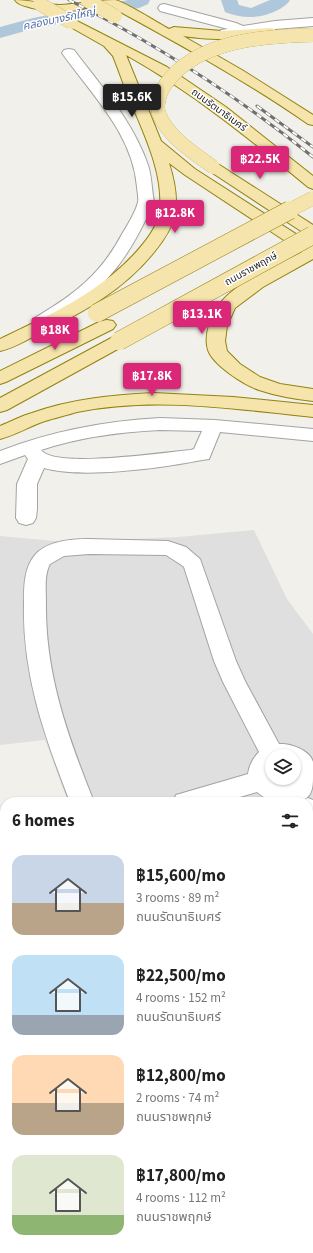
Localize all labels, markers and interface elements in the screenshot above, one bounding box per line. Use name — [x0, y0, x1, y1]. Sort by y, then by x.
water label: คลองบางรักใหญ่ — [21, 4, 99, 34]
pin: ฿15.6K — [99, 84, 165, 118]
street label: ถนนรัตนาธิเบศร์ — [189, 85, 250, 135]
text: ฿15.6K — [112, 88, 152, 106]
pin: ฿22.5K — [227, 146, 293, 180]
text: ฿22.5K — [240, 150, 280, 168]
pin: ฿12.8K — [142, 200, 208, 234]
text: ฿12.8K — [155, 204, 195, 222]
street label: ถนนราชพฤกษ์ — [222, 249, 280, 289]
pin: ฿13.1K — [169, 301, 235, 335]
text: ฿13.1K — [182, 305, 222, 323]
pin: ฿18K — [31, 317, 79, 351]
text: ฿18K — [40, 321, 70, 339]
pin: ฿17.8K — [119, 363, 185, 397]
text: ฿17.8K — [132, 367, 172, 385]
map controls — [265, 749, 301, 785]
button: layers — [265, 749, 301, 785]
text: 6 homes — [12, 809, 74, 833]
icon: filters — [279, 810, 301, 832]
text: ฿15,600/mo — [136, 864, 226, 888]
icon: home — [44, 871, 92, 919]
text: 3 rooms · 89 m² — [136, 889, 219, 907]
text: ถนนรัตนาธิเบศร์ — [136, 908, 221, 926]
text: ฿22,500/mo — [136, 964, 226, 988]
icon: home — [44, 971, 92, 1019]
text: 4 rooms · 152 m² — [136, 989, 226, 1007]
text: ถนนรัตนาธิเบศร์ — [136, 1008, 221, 1026]
text: ฿12,800/mo — [136, 1064, 226, 1088]
icon: home — [44, 1071, 92, 1119]
text: 2 rooms · 74 m² — [136, 1089, 219, 1107]
text: ถนนราชพฤกษ์ — [136, 1108, 212, 1126]
text: ฿17,800/mo — [136, 1164, 226, 1188]
icon: home — [44, 1171, 92, 1219]
text: 4 rooms · 112 m² — [136, 1189, 226, 1207]
text: ถนนราชพฤกษ์ — [136, 1208, 212, 1226]

